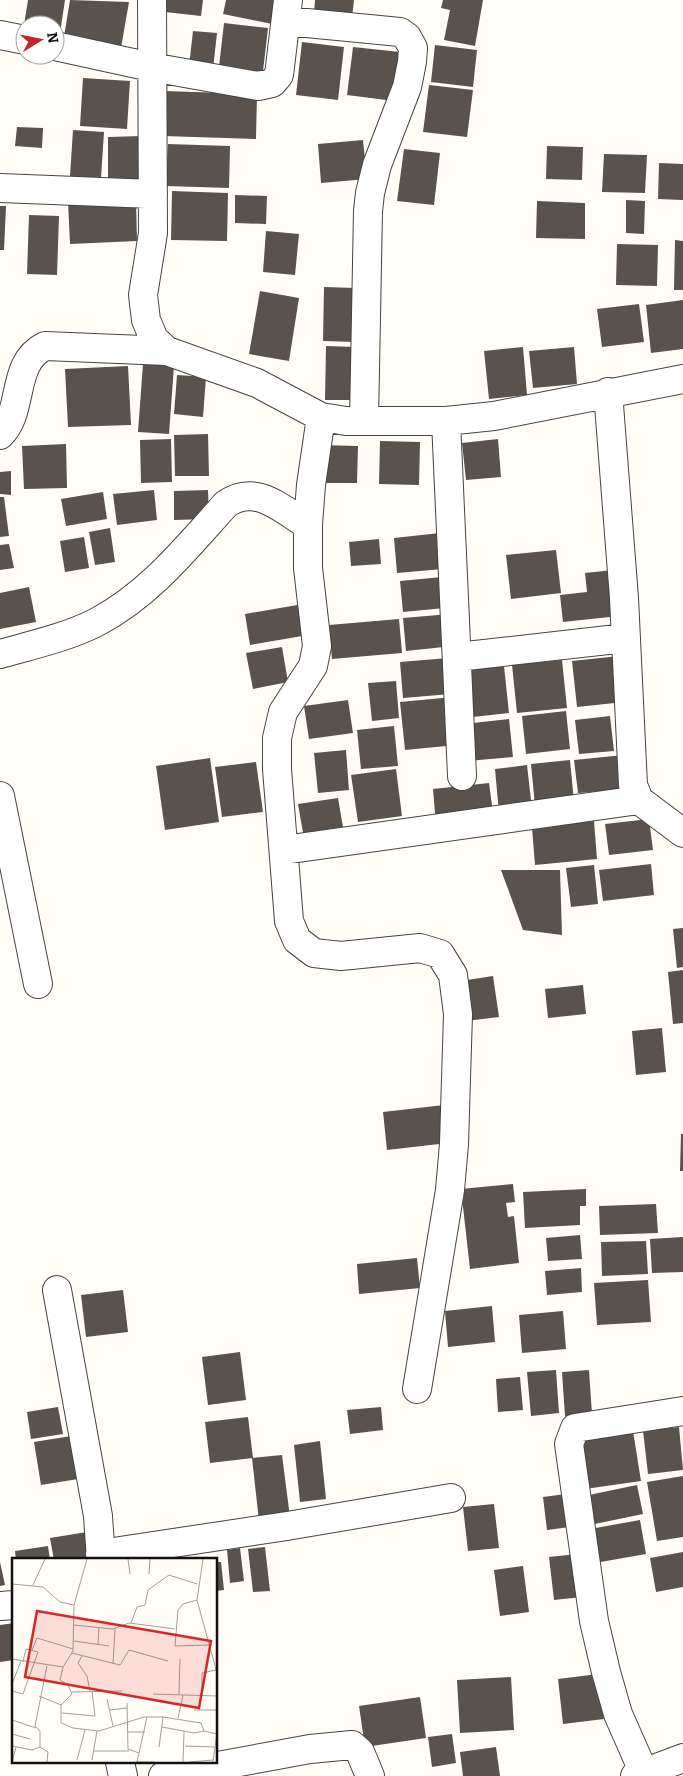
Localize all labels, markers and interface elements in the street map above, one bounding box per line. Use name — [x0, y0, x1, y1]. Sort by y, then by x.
north arrow — [15, 15, 65, 65]
text: N — [43, 31, 62, 45]
inset map — [12, 1558, 218, 1764]

